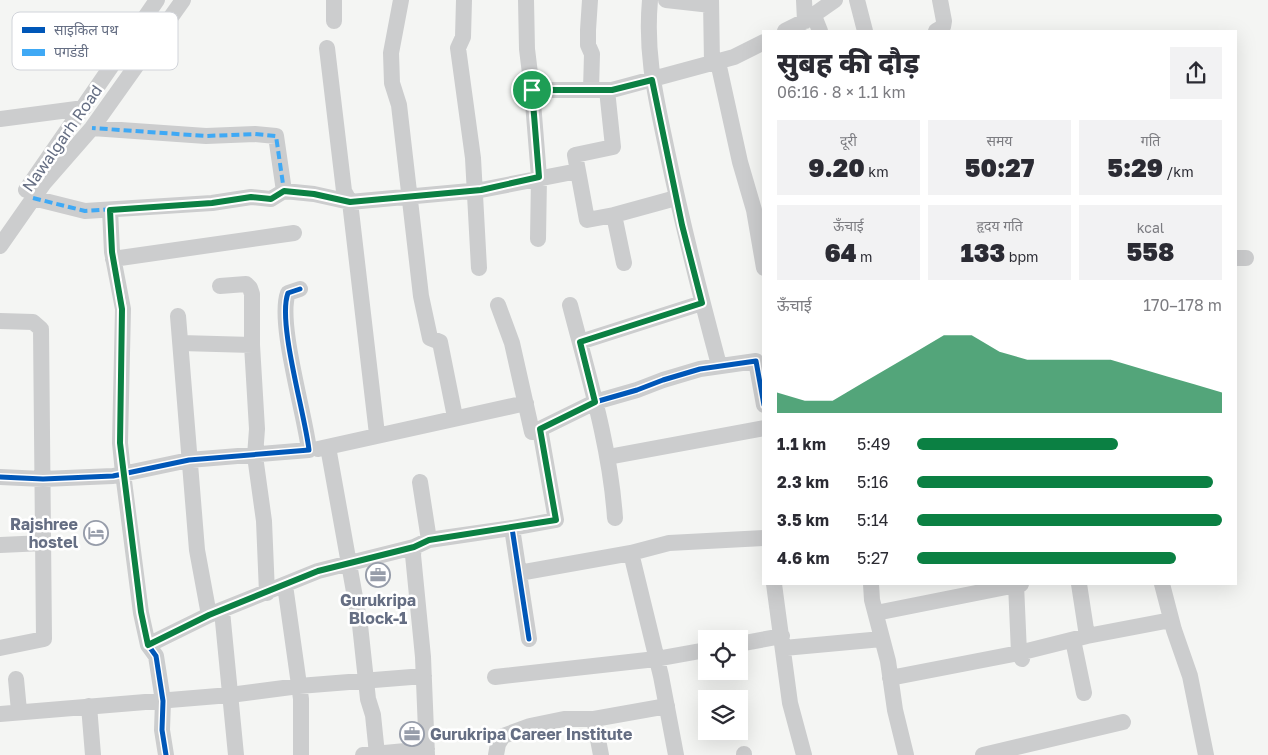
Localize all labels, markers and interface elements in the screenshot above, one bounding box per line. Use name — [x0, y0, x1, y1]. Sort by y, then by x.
legend — [12, 12, 178, 70]
text: साइकिल पथ — [54, 21, 119, 38]
text: पगडंडी — [54, 43, 89, 60]
text: सुबह की दौड़ — [777, 46, 919, 79]
button: share — [1170, 47, 1222, 99]
pin — [511, 69, 553, 111]
icon: arrive — [518, 76, 546, 104]
street label: Nawalgarh Road — [18, 81, 106, 195]
text: 06:16 · 8 × 1.1 km — [777, 82, 906, 102]
text: दूरी — [840, 132, 857, 149]
text: समय — [987, 132, 1012, 149]
text: गति — [1141, 132, 1160, 149]
text: 9.20 — [808, 152, 865, 183]
text: 50:27 — [965, 152, 1034, 183]
text: 5:29 — [1107, 152, 1163, 183]
text: km — [865, 163, 889, 180]
text: /km — [1163, 163, 1194, 180]
text: ऊँचाई — [833, 217, 864, 234]
text: हृदय गति — [976, 217, 1023, 234]
text: kcal — [1137, 219, 1164, 236]
text: 558 — [1127, 236, 1174, 267]
text: 64 — [824, 237, 857, 268]
text: 133 — [961, 237, 1005, 268]
text: m — [857, 248, 873, 265]
text: bpm — [1005, 248, 1038, 265]
text: ऊँचाई — [777, 295, 812, 315]
text: 170–178 m — [1143, 295, 1222, 315]
text: 1.1 km — [777, 434, 826, 454]
text: 5:49 — [857, 434, 891, 454]
text: 2.3 km — [777, 472, 829, 492]
text: 5:16 — [857, 472, 889, 492]
text: 3.5 km — [777, 510, 829, 530]
text: 5:14 — [857, 510, 889, 530]
place label: Rajshree hostel — [10, 514, 79, 552]
hotel icon: Rajshree hostel — [83, 520, 109, 546]
text: 4.6 km — [777, 548, 830, 568]
text: 5:27 — [857, 548, 889, 568]
office icon: Gurukripa Block-1 — [365, 562, 391, 588]
place label: Gurukripa Block-1 — [340, 590, 416, 628]
map controls — [698, 630, 748, 740]
button: locate — [698, 630, 748, 680]
button: layers — [698, 690, 748, 740]
office icon: Gurukripa Career Institute — [399, 721, 425, 747]
place label: Gurukripa Career Institute — [430, 724, 632, 744]

